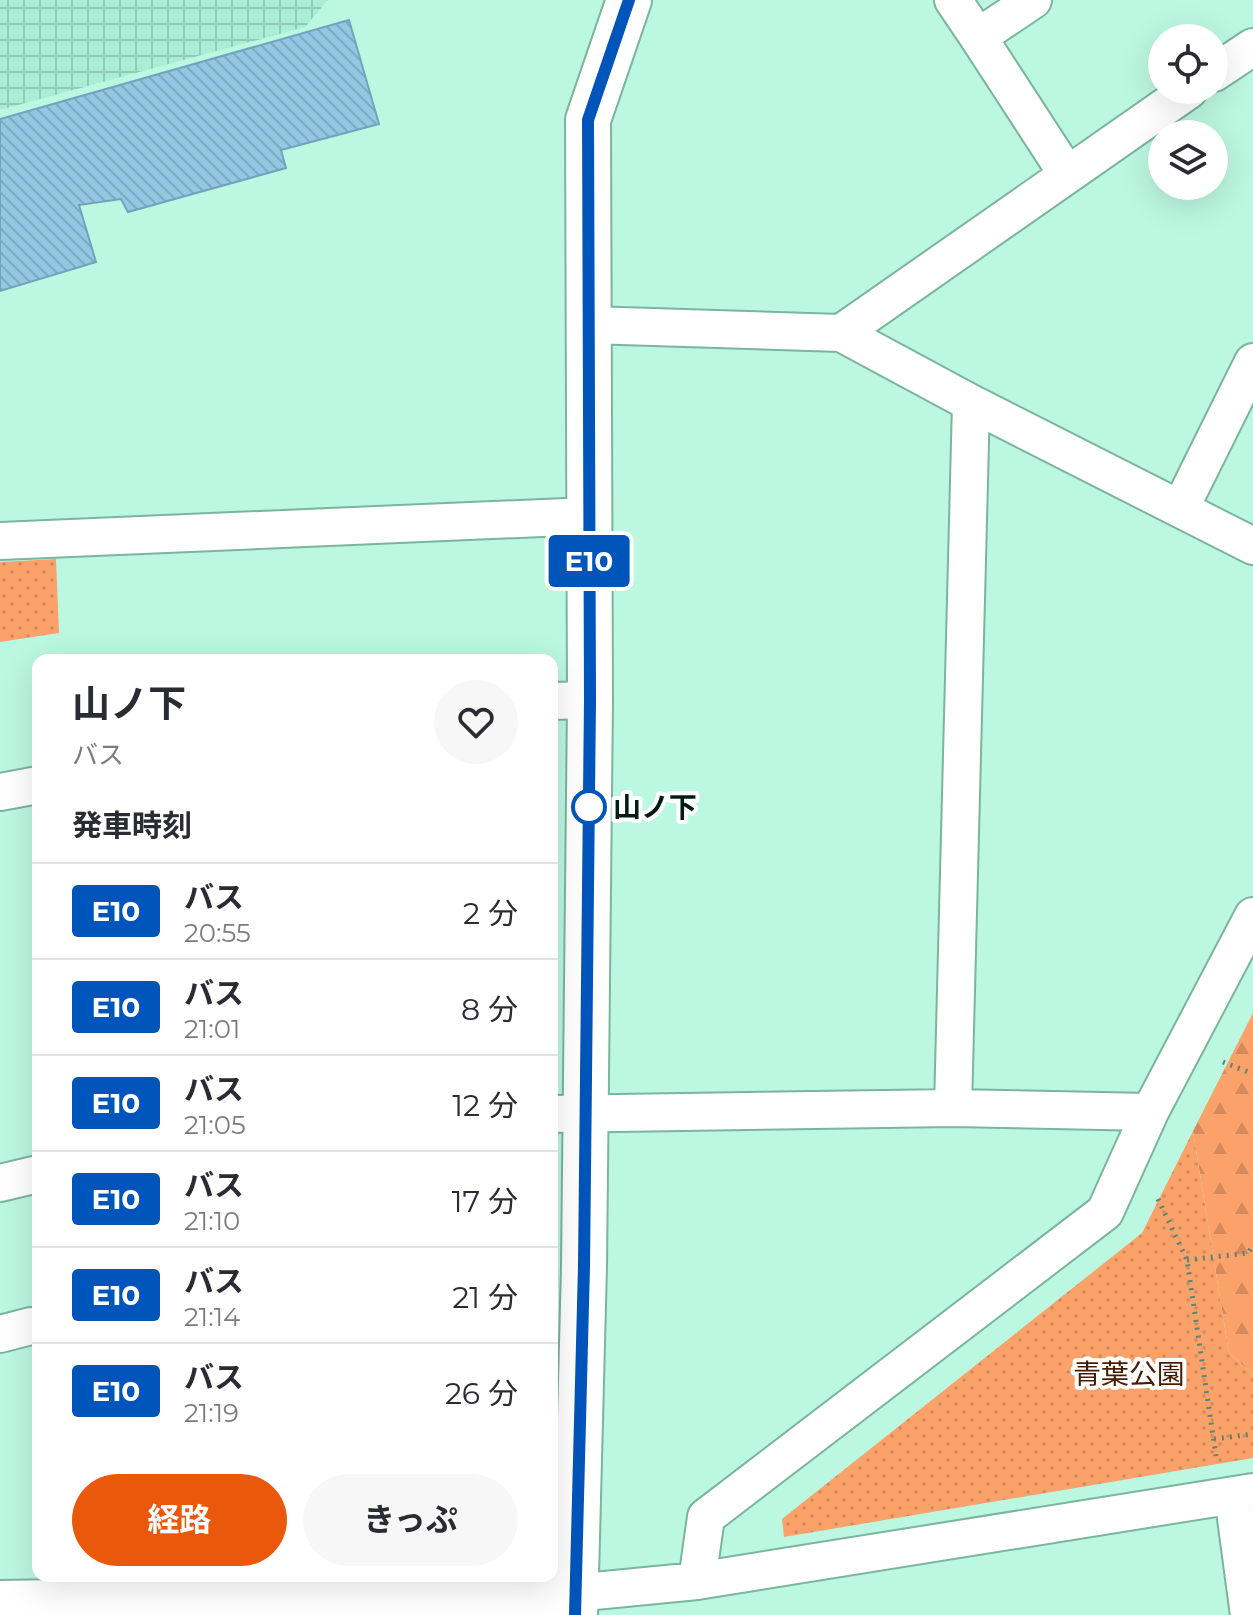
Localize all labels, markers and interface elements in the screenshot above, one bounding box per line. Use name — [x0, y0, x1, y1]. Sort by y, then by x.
map controls — [1148, 24, 1228, 200]
button: locate — [1148, 24, 1228, 104]
button: layers — [1148, 120, 1228, 200]
line badge: E10 — [543, 535, 635, 587]
text: E10 — [565, 544, 613, 578]
text: 山ノ下 — [72, 680, 186, 727]
button: heart — [434, 680, 518, 764]
text: バス — [72, 739, 124, 771]
marker: 山ノ下 — [572, 790, 606, 824]
place label: 山ノ下 — [613, 790, 697, 824]
text: 発車時刻 — [72, 807, 192, 844]
text: バス — [184, 879, 244, 916]
text: E10 — [92, 894, 140, 928]
text: 2 分 — [463, 895, 518, 932]
text: 20:55 — [184, 917, 251, 949]
text: バス — [184, 975, 244, 1012]
text: E10 — [92, 990, 140, 1024]
text: 8 分 — [461, 991, 518, 1028]
text: 21:01 — [184, 1013, 240, 1045]
text: バス — [184, 1071, 244, 1108]
text: E10 — [92, 1086, 140, 1120]
text: 12 分 — [452, 1087, 518, 1124]
text: 21:05 — [184, 1109, 246, 1141]
text: バス — [184, 1167, 244, 1204]
text: E10 — [92, 1182, 140, 1216]
text: 17 分 — [452, 1183, 518, 1220]
text: 21:10 — [184, 1205, 240, 1237]
text: バス — [184, 1263, 244, 1300]
text: E10 — [92, 1278, 140, 1312]
text: 21 分 — [452, 1279, 518, 1316]
text: 21:14 — [184, 1301, 240, 1333]
park label: 青葉公園 — [1073, 1357, 1185, 1391]
text: バス — [184, 1359, 244, 1396]
text: E10 — [92, 1374, 140, 1408]
text: 26 分 — [445, 1375, 518, 1412]
text: 21:19 — [184, 1397, 239, 1429]
button: 経路 — [72, 1474, 287, 1566]
button: きっぷ — [303, 1474, 518, 1566]

